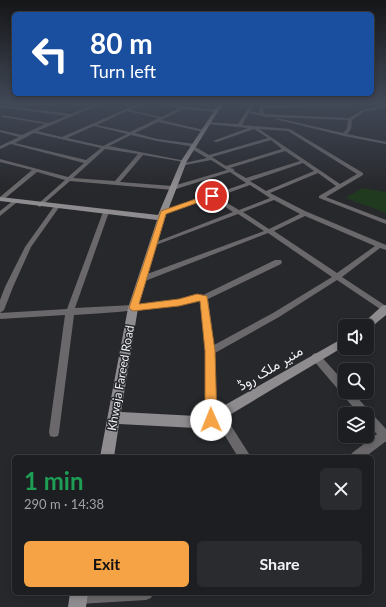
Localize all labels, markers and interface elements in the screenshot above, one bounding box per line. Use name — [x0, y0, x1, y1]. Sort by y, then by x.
text: 80 m — [90, 26, 153, 60]
icon: left — [24, 28, 76, 80]
text: Turn left — [90, 60, 156, 82]
pin — [195, 179, 229, 213]
icon: arrive — [201, 185, 223, 207]
map controls — [338, 319, 374, 443]
button: sound — [338, 319, 374, 355]
street label: Khwaja Fareed Road — [104, 324, 137, 432]
street label: منیر ملک روڈ — [234, 342, 306, 394]
button: search — [338, 363, 374, 399]
position arrow — [190, 399, 232, 441]
button: layers — [338, 407, 374, 443]
text: 1 min — [24, 466, 84, 495]
button: close — [320, 468, 362, 510]
text: 290 m · 14:38 — [24, 496, 104, 512]
button: Exit — [24, 541, 189, 587]
button: Share — [197, 541, 362, 587]

